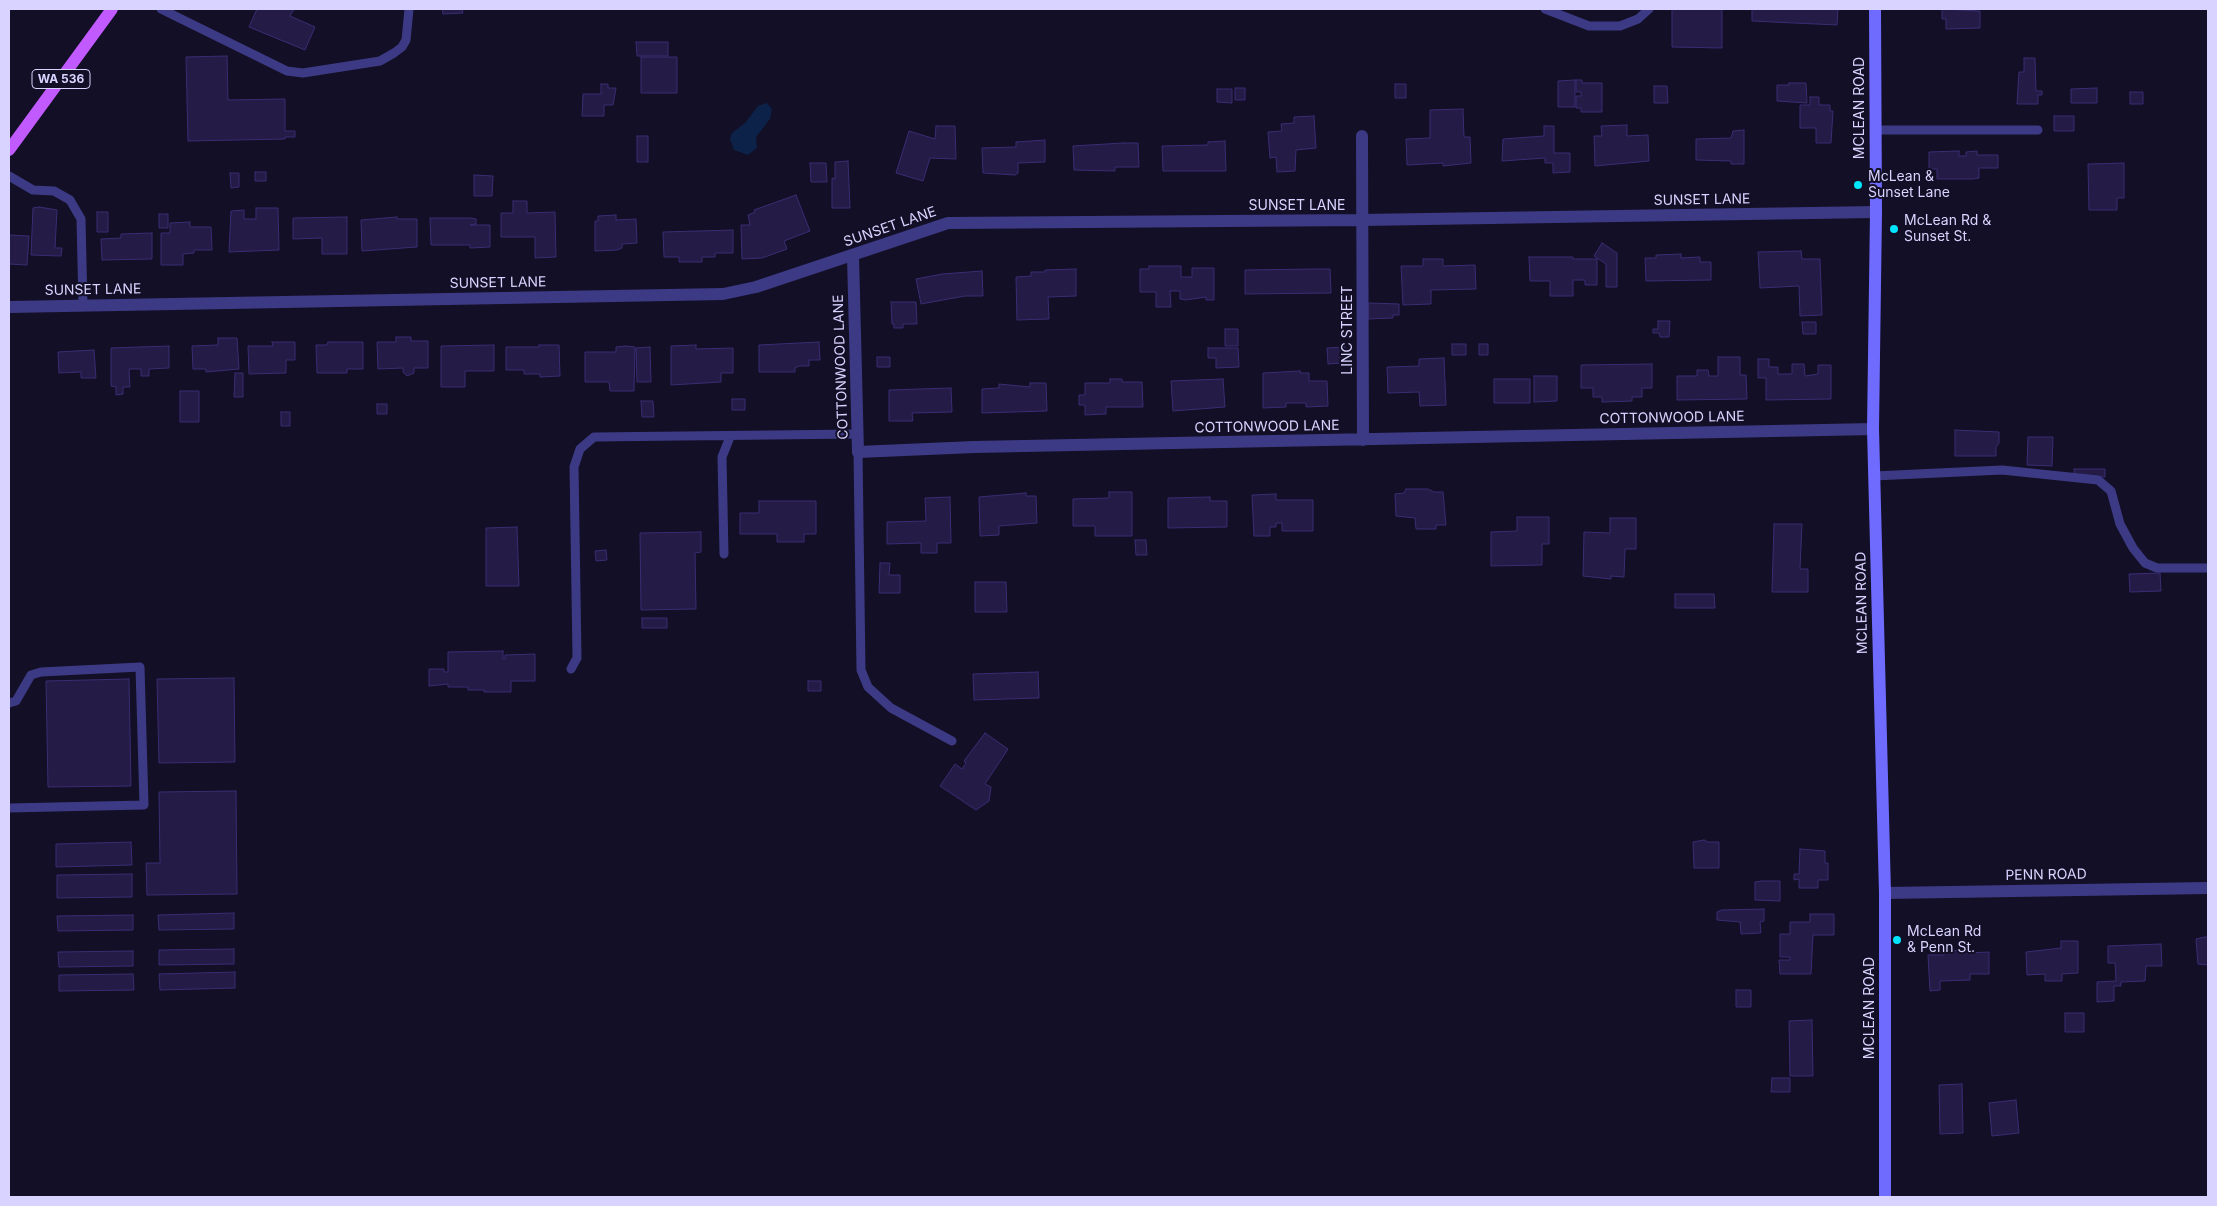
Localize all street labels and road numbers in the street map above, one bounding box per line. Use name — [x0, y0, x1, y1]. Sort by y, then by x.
street label: MCLEAN ROAD — [1852, 57, 1868, 159]
road number: WA 536 — [32, 70, 90, 88]
street label: SUNSET LANE — [1653, 191, 1751, 209]
street label: SUNSET LANE — [1249, 198, 1345, 214]
street label: SUNSET LANE — [841, 203, 939, 251]
street label: SUNSET LANE — [449, 274, 547, 292]
street label: SUNSET LANE — [44, 281, 142, 299]
street label: LINC STREET — [1340, 285, 1356, 375]
street label: COTTONWOOD LANE — [830, 294, 852, 440]
street label: COTTONWOOD LANE — [1599, 408, 1745, 428]
street label: COTTONWOOD LANE — [1194, 417, 1340, 437]
street label: MCLEAN ROAD — [1853, 552, 1871, 654]
street label: PENN ROAD — [2005, 866, 2087, 884]
street label: MCLEAN ROAD — [1862, 957, 1878, 1059]

